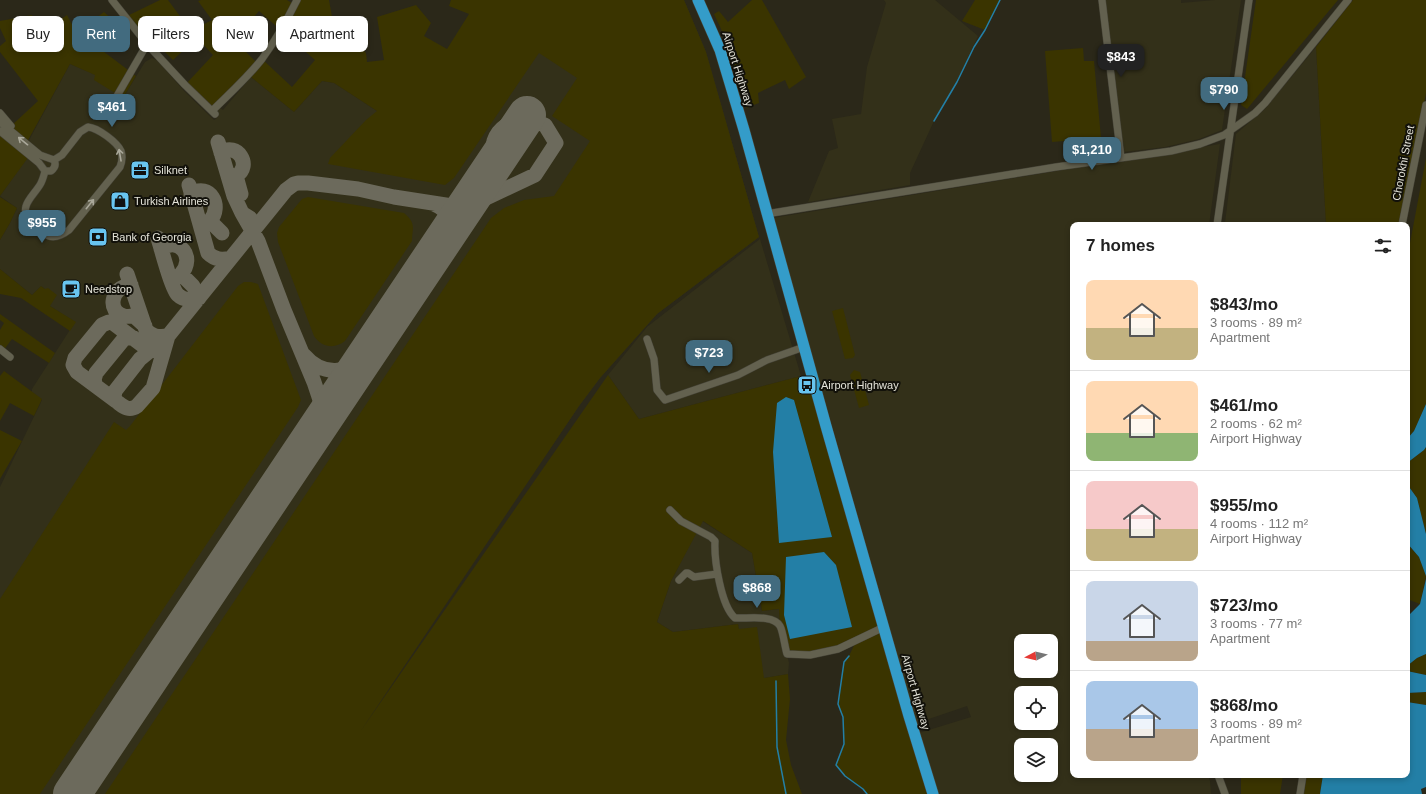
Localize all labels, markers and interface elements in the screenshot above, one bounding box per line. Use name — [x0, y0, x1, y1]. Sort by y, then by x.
chip: Buy — [12, 16, 64, 52]
chip: Rent — [72, 16, 130, 52]
chip: Filters — [138, 16, 204, 52]
chip: New — [212, 16, 268, 52]
chip: Apartment — [276, 16, 368, 52]
street label: Airport Highway — [720, 30, 756, 108]
pin: $843 — [1097, 44, 1145, 78]
text: $843 — [1107, 49, 1135, 64]
pin: $790 — [1200, 77, 1248, 111]
text: $790 — [1210, 82, 1238, 97]
pin: $461 — [88, 94, 136, 128]
text: $461 — [98, 99, 126, 114]
street label: Chorokhi Street — [1390, 124, 1416, 202]
one-way arrow — [17, 136, 28, 145]
pin: $1,210 — [1059, 137, 1125, 171]
text: $1,210 — [1072, 142, 1112, 157]
one-way arrow — [116, 149, 124, 162]
office icon: Silknet — [129, 159, 151, 181]
place label: Silknet — [154, 164, 187, 176]
shop icon: Turkish Airlines — [109, 190, 131, 212]
place label: Turkish Airlines — [134, 195, 209, 207]
one-way arrow — [86, 198, 94, 209]
pin: $955 — [18, 210, 66, 244]
text: $955 — [28, 215, 56, 230]
bank icon: Bank of Georgia — [87, 226, 109, 248]
place label: Bank of Georgia — [112, 231, 192, 243]
icon: filters — [1372, 235, 1394, 257]
text: 7 homes — [1086, 236, 1155, 255]
cafe icon: Needstop — [60, 278, 82, 300]
place label: Needstop — [85, 283, 132, 295]
text: $843/mo — [1210, 295, 1278, 314]
icon: home — [1118, 296, 1166, 344]
text: 3 rooms · 89 m² — [1210, 315, 1302, 330]
text: Apartment — [1210, 330, 1270, 345]
pin: $723 — [685, 340, 733, 374]
text: $723 — [695, 345, 723, 360]
bus stop icon: Airport Highway — [796, 374, 818, 396]
place label: Airport Highway — [821, 379, 899, 391]
text: $461/mo — [1210, 396, 1278, 415]
icon: home — [1118, 397, 1166, 445]
text: 2 rooms · 62 m² — [1210, 416, 1302, 431]
text: Airport Highway — [1210, 431, 1302, 446]
text: $955/mo — [1210, 496, 1278, 515]
icon: home — [1118, 497, 1166, 545]
text: 4 rooms · 112 m² — [1210, 516, 1308, 531]
text: Airport Highway — [1210, 531, 1302, 546]
pin: $868 — [733, 575, 781, 609]
text: $868 — [743, 580, 771, 595]
text: $723/mo — [1210, 596, 1278, 615]
icon: home — [1118, 597, 1166, 645]
text: 3 rooms · 77 m² — [1210, 616, 1302, 631]
text: Apartment — [1210, 631, 1270, 646]
north arrow — [1014, 634, 1058, 678]
map controls — [1014, 634, 1058, 782]
street label: Airport Highway — [900, 653, 933, 731]
button: locate — [1014, 686, 1058, 730]
text: $868/mo — [1210, 696, 1278, 715]
icon: home — [1118, 697, 1166, 745]
text: 3 rooms · 89 m² — [1210, 716, 1302, 731]
text: Apartment — [1210, 731, 1270, 746]
button: layers — [1014, 738, 1058, 782]

